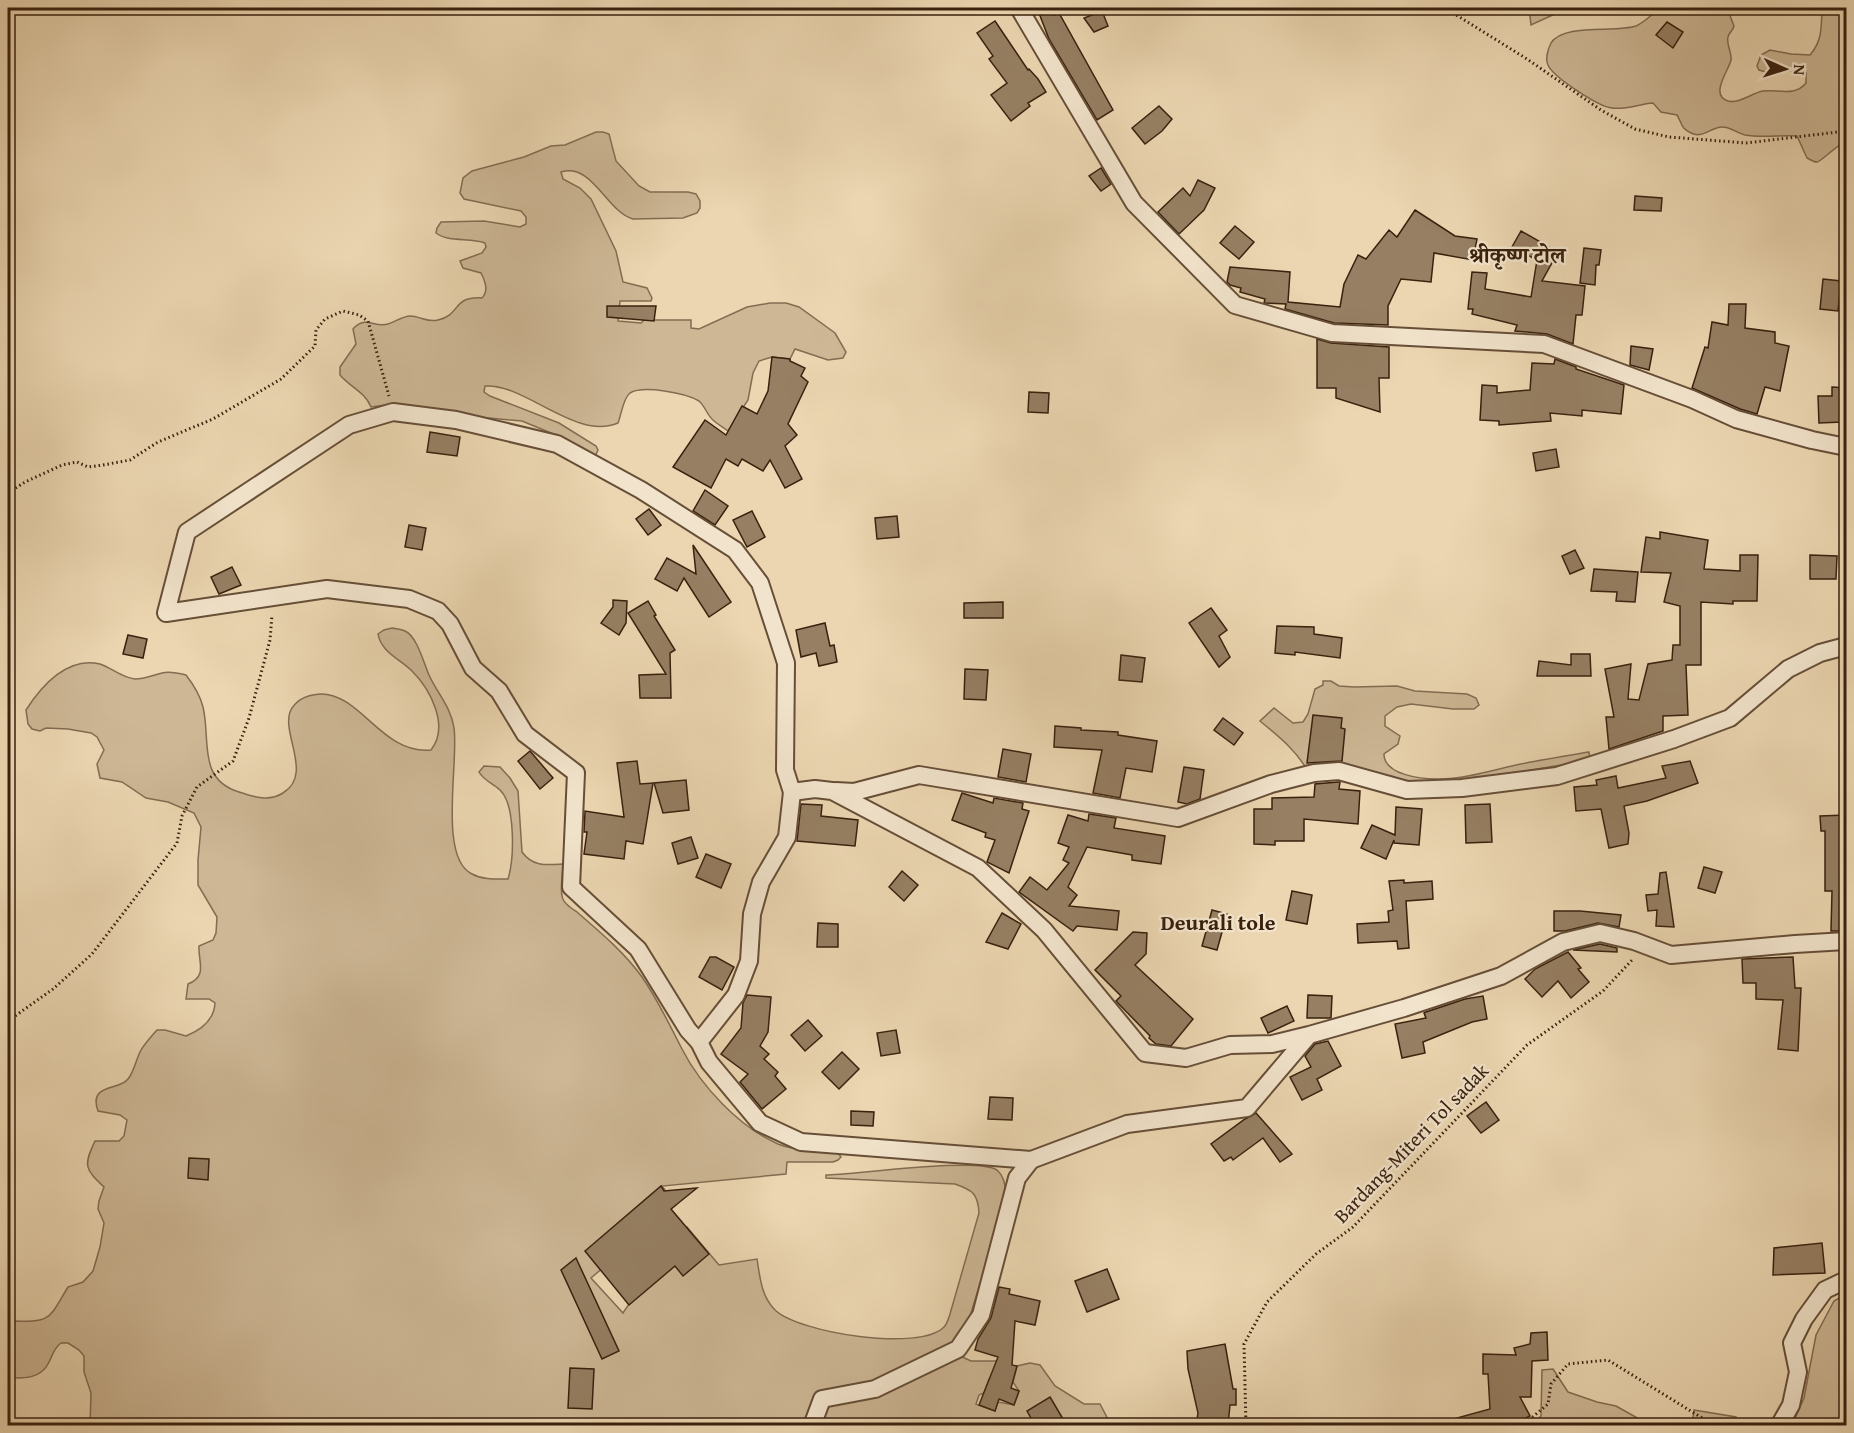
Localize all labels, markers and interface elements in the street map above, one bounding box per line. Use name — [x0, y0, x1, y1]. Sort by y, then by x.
north arrow — [1755, 39, 1815, 99]
text: N — [1788, 64, 1812, 76]
district label: श्रीकृष्ण टोल — [1469, 239, 1567, 271]
district label: Deurali tole — [1160, 906, 1276, 938]
street label: Bardang-Miteri Tol sadak — [1327, 1056, 1495, 1229]

